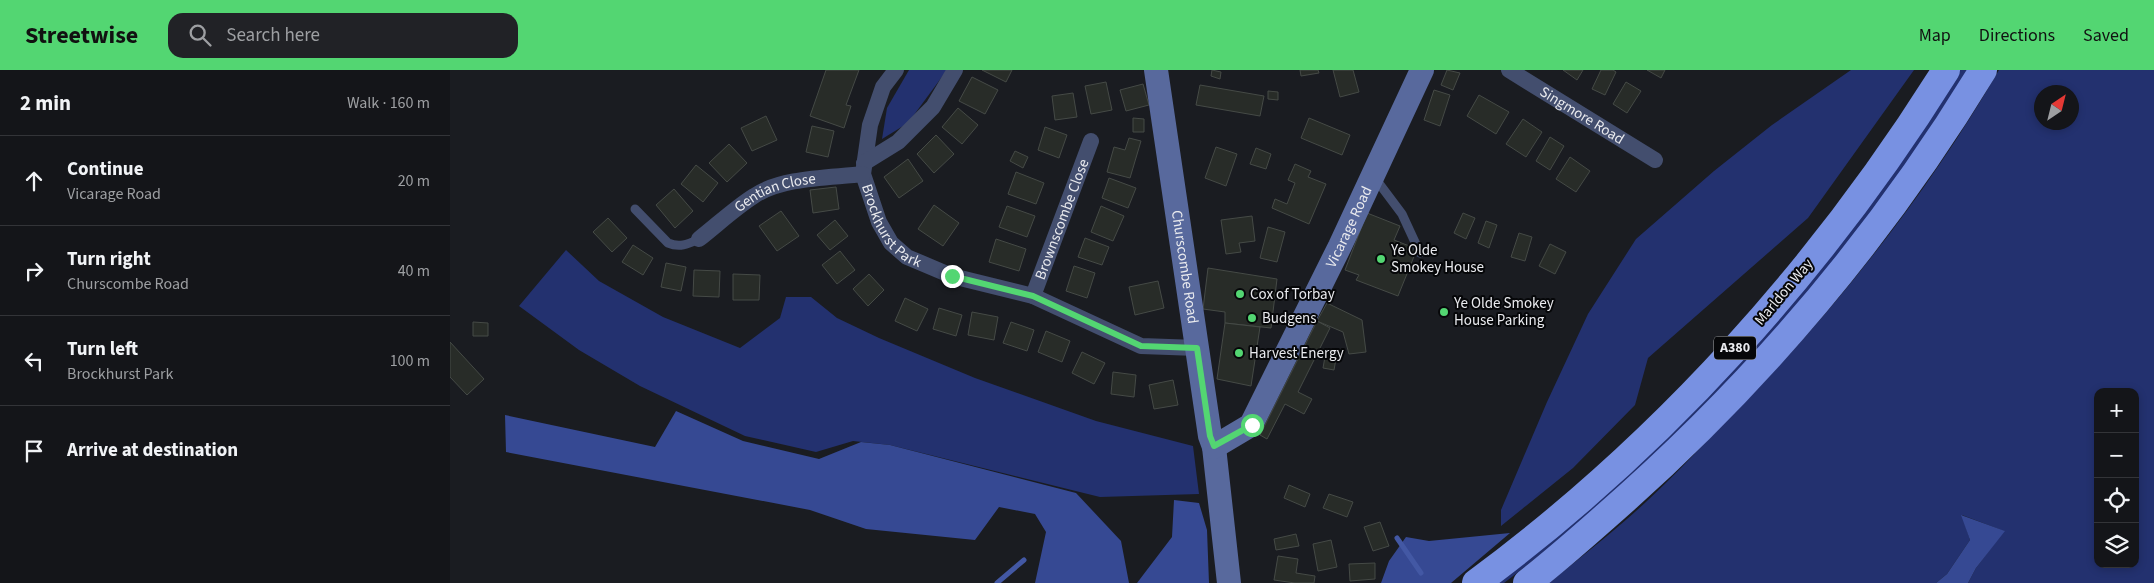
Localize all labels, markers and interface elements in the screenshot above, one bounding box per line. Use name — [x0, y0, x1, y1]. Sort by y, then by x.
search box — [168, 13, 518, 58]
text: Streetwise — [25, 18, 138, 53]
icon: search — [186, 21, 214, 49]
text: Search here — [226, 22, 320, 49]
text: Map — [1919, 23, 1951, 48]
text: Directions — [1979, 23, 2055, 48]
text: Saved — [2083, 23, 2129, 48]
street label: Singmore Road — [1536, 81, 1629, 149]
north arrow — [2034, 85, 2079, 130]
text: 2 min — [20, 88, 71, 118]
text: Walk · 160 m — [347, 92, 430, 114]
text: Continue — [67, 156, 144, 183]
street label: Brownscombe Close — [1030, 156, 1094, 283]
icon: ahead — [20, 167, 48, 195]
street label: Gentian Close — [730, 168, 817, 217]
text: 20 m — [398, 170, 430, 192]
street label: Brockhurst Park — [857, 181, 925, 273]
text: Vicarage Road — [67, 183, 161, 205]
street label: Vicarage Road — [1320, 183, 1377, 271]
street label: Churscombe Road — [1166, 209, 1204, 325]
place label: Ye Olde Smokey House — [1390, 240, 1484, 278]
text: Turn right — [67, 246, 151, 273]
marker: Ye Olde Smokey House — [1375, 253, 1387, 265]
street label: Marldon Way — [1750, 254, 1818, 330]
icon: right — [20, 257, 48, 285]
text: 40 m — [398, 260, 430, 282]
route end — [941, 265, 964, 288]
text: Churscombe Road — [67, 273, 189, 295]
place label: Cox of Torbay — [1250, 284, 1335, 305]
marker: Cox of Torbay — [1234, 288, 1246, 300]
place label: Ye Olde Smokey House Parking — [1453, 293, 1554, 331]
marker: Ye Olde Smokey House Parking — [1438, 306, 1450, 318]
place label: Budgens — [1262, 308, 1317, 329]
marker: Budgens — [1246, 312, 1258, 324]
text: Turn left — [67, 336, 138, 363]
road number: A380 — [1714, 336, 1756, 360]
place label: Harvest Energy — [1249, 343, 1344, 364]
icon: left — [20, 347, 48, 375]
marker: Harvest Energy — [1233, 347, 1245, 359]
text: 100 m — [390, 350, 430, 372]
text: Brockhurst Park — [67, 363, 174, 385]
map controls — [2094, 388, 2139, 568]
button: + — [2094, 388, 2139, 433]
route start — [1241, 414, 1264, 437]
button: − — [2094, 433, 2139, 478]
icon: arrive — [20, 437, 48, 465]
text: Arrive at destination — [67, 437, 238, 464]
button: locate — [2094, 478, 2139, 523]
button: layers — [2094, 523, 2139, 568]

